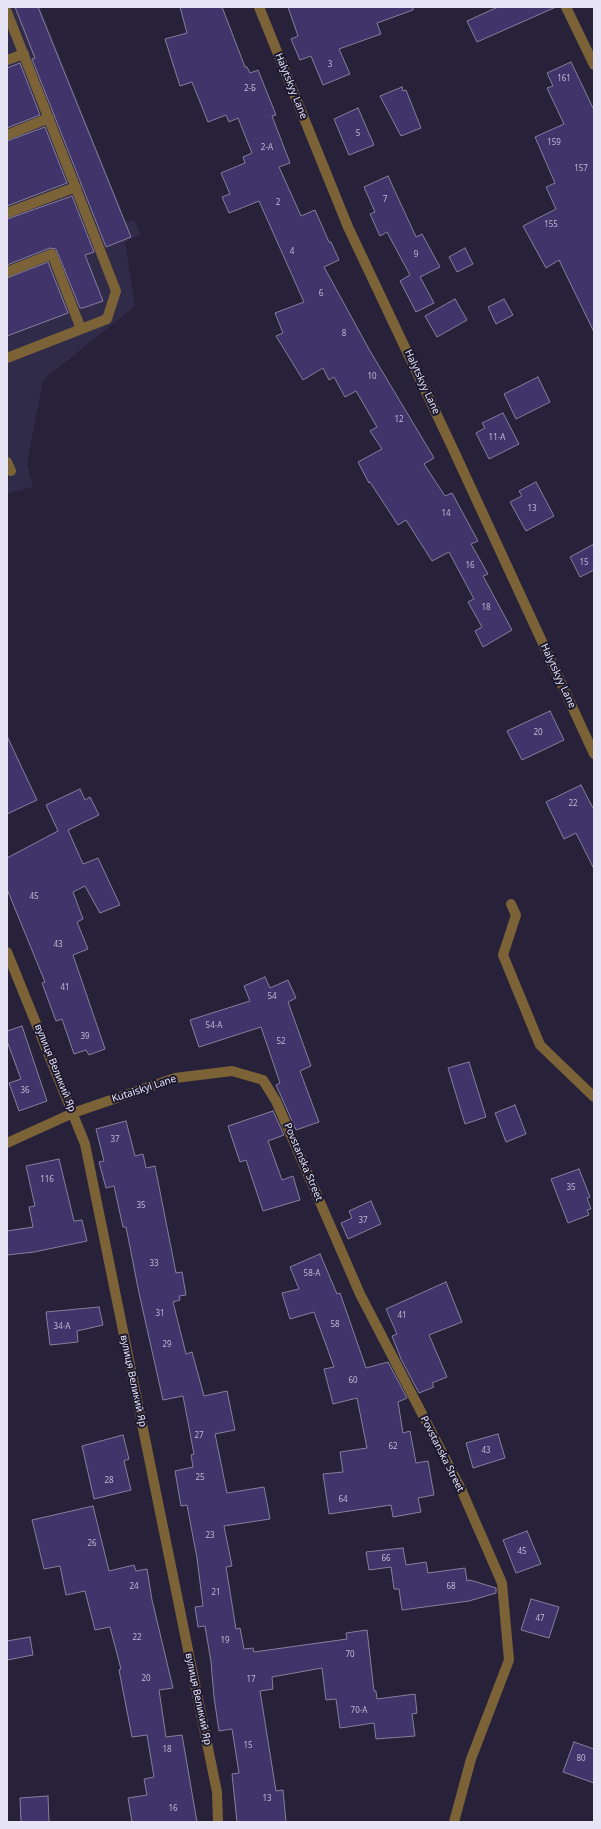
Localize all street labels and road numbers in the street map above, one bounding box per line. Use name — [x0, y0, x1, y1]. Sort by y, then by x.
street label: Halytskyy Lane — [272, 51, 310, 121]
street label: Halytskyy Lane — [402, 348, 442, 416]
street label: Halytskyy Lane — [538, 642, 578, 710]
street label: вулиця Великий Яр — [32, 1022, 78, 1114]
street label: Kutaiskyi Lane — [110, 1073, 178, 1105]
street label: Povstanska Street — [281, 1121, 325, 1203]
street label: вулиця Великий Яр — [117, 1334, 149, 1428]
street label: Povstanska Street — [418, 1414, 466, 1494]
street label: вулиця Великий Яр — [182, 1652, 214, 1746]

